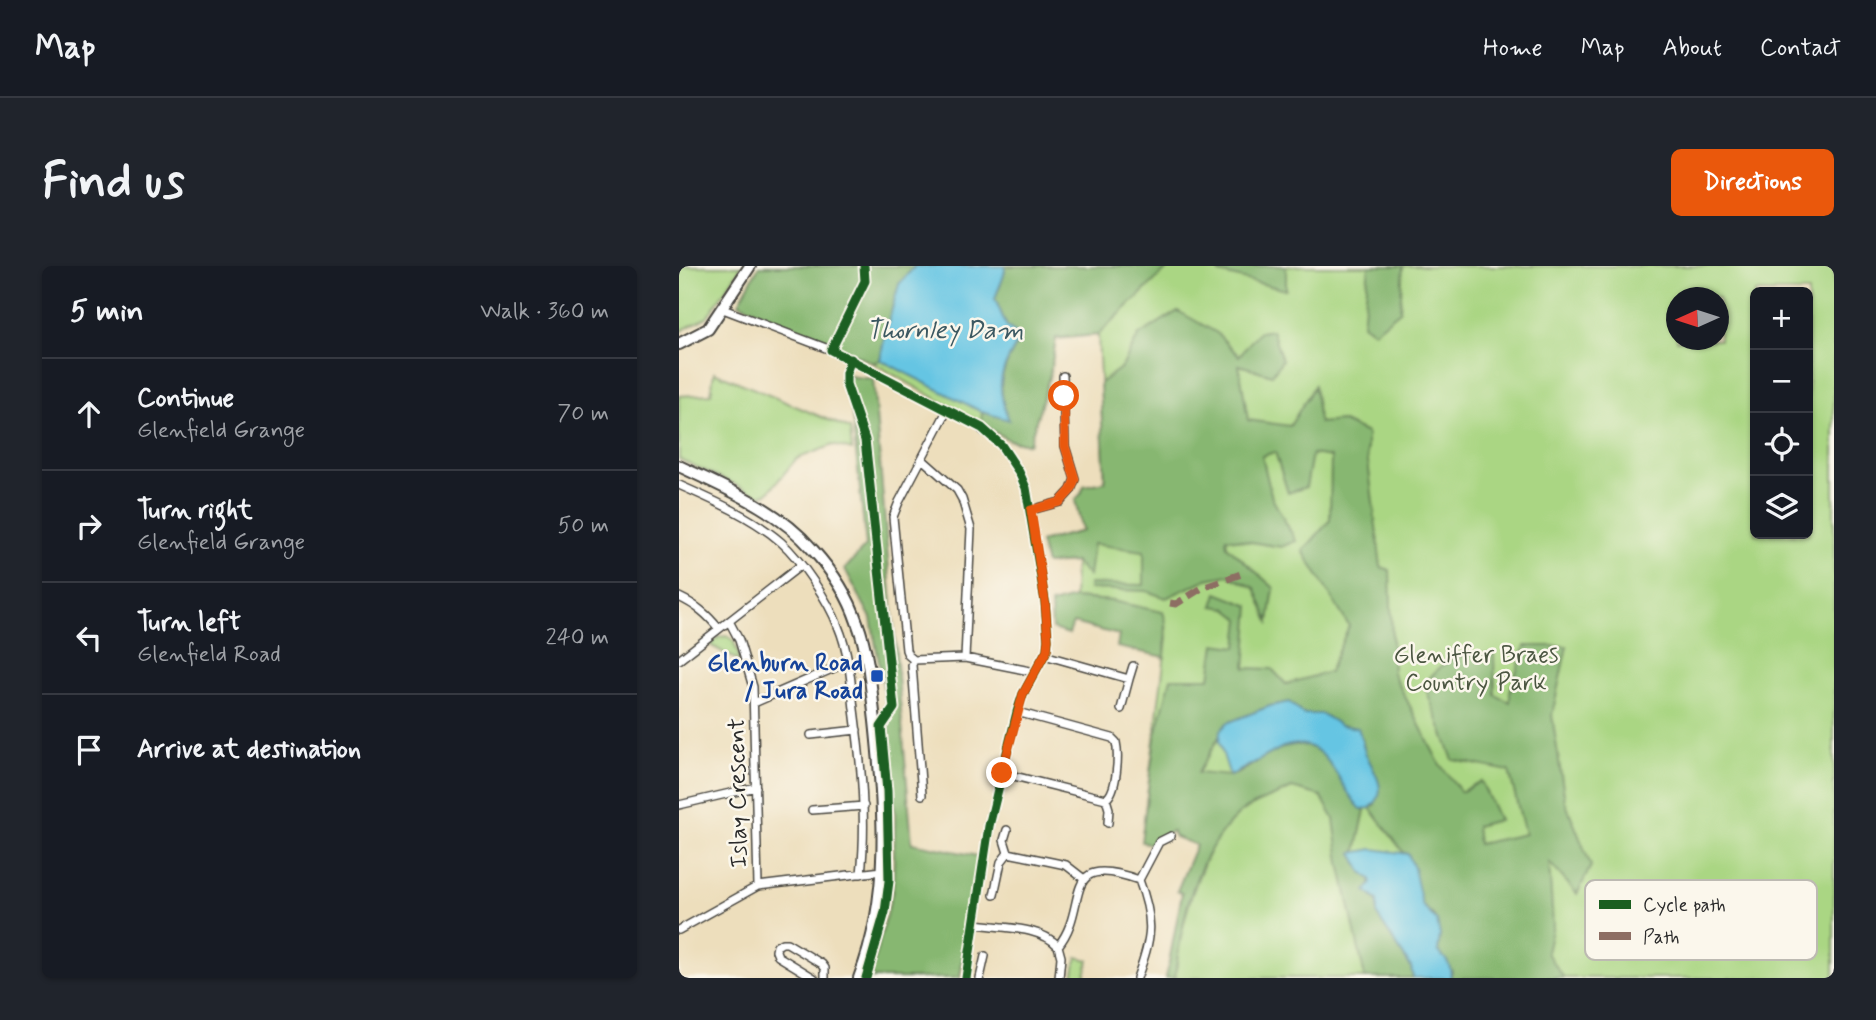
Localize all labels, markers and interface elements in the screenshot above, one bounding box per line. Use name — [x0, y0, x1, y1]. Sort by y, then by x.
text: Map — [35, 26, 95, 70]
text: Home — [1483, 33, 1543, 64]
text: Map — [1581, 33, 1625, 64]
text: About — [1663, 33, 1722, 64]
text: Contact — [1760, 33, 1841, 64]
button: Directions — [1671, 149, 1834, 216]
text: Find us — [42, 150, 185, 215]
north arrow — [1666, 287, 1729, 350]
map controls — [1750, 287, 1813, 539]
button: + — [1750, 287, 1813, 350]
text: 5 min — [70, 292, 144, 331]
text: Walk · 360 m — [480, 297, 609, 327]
water label: Thornley Dam — [866, 314, 1024, 348]
button: − — [1750, 350, 1813, 413]
route start — [1048, 380, 1079, 411]
text: Continue — [137, 382, 234, 416]
icon: ahead — [70, 395, 108, 433]
text: 70 m — [557, 399, 609, 429]
button: locate — [1750, 413, 1813, 476]
text: Glenfield Grange — [137, 416, 305, 446]
button: layers — [1750, 476, 1813, 539]
text: Turn right — [137, 494, 253, 528]
icon: right — [70, 507, 108, 545]
text: 50 m — [558, 511, 609, 541]
text: Glenfield Grange — [137, 528, 305, 558]
text: Turn left — [137, 606, 241, 640]
icon: left — [70, 619, 108, 657]
text: 240 m — [545, 623, 609, 653]
text: Glenfield Road — [137, 640, 281, 670]
park label: Gleniffer Braes Country Park — [1393, 640, 1559, 699]
place label: Glenburn Road / Jura Road — [707, 648, 863, 707]
marker: Glenburn Road / Jura Road — [869, 668, 885, 684]
street label: Islay Crescent — [722, 718, 755, 868]
icon: arrive — [70, 731, 108, 769]
text: Arrive at destination — [137, 733, 361, 767]
route end — [986, 757, 1017, 788]
legend — [1585, 880, 1817, 960]
text: Cycle path — [1643, 893, 1726, 918]
text: Path — [1643, 925, 1680, 950]

